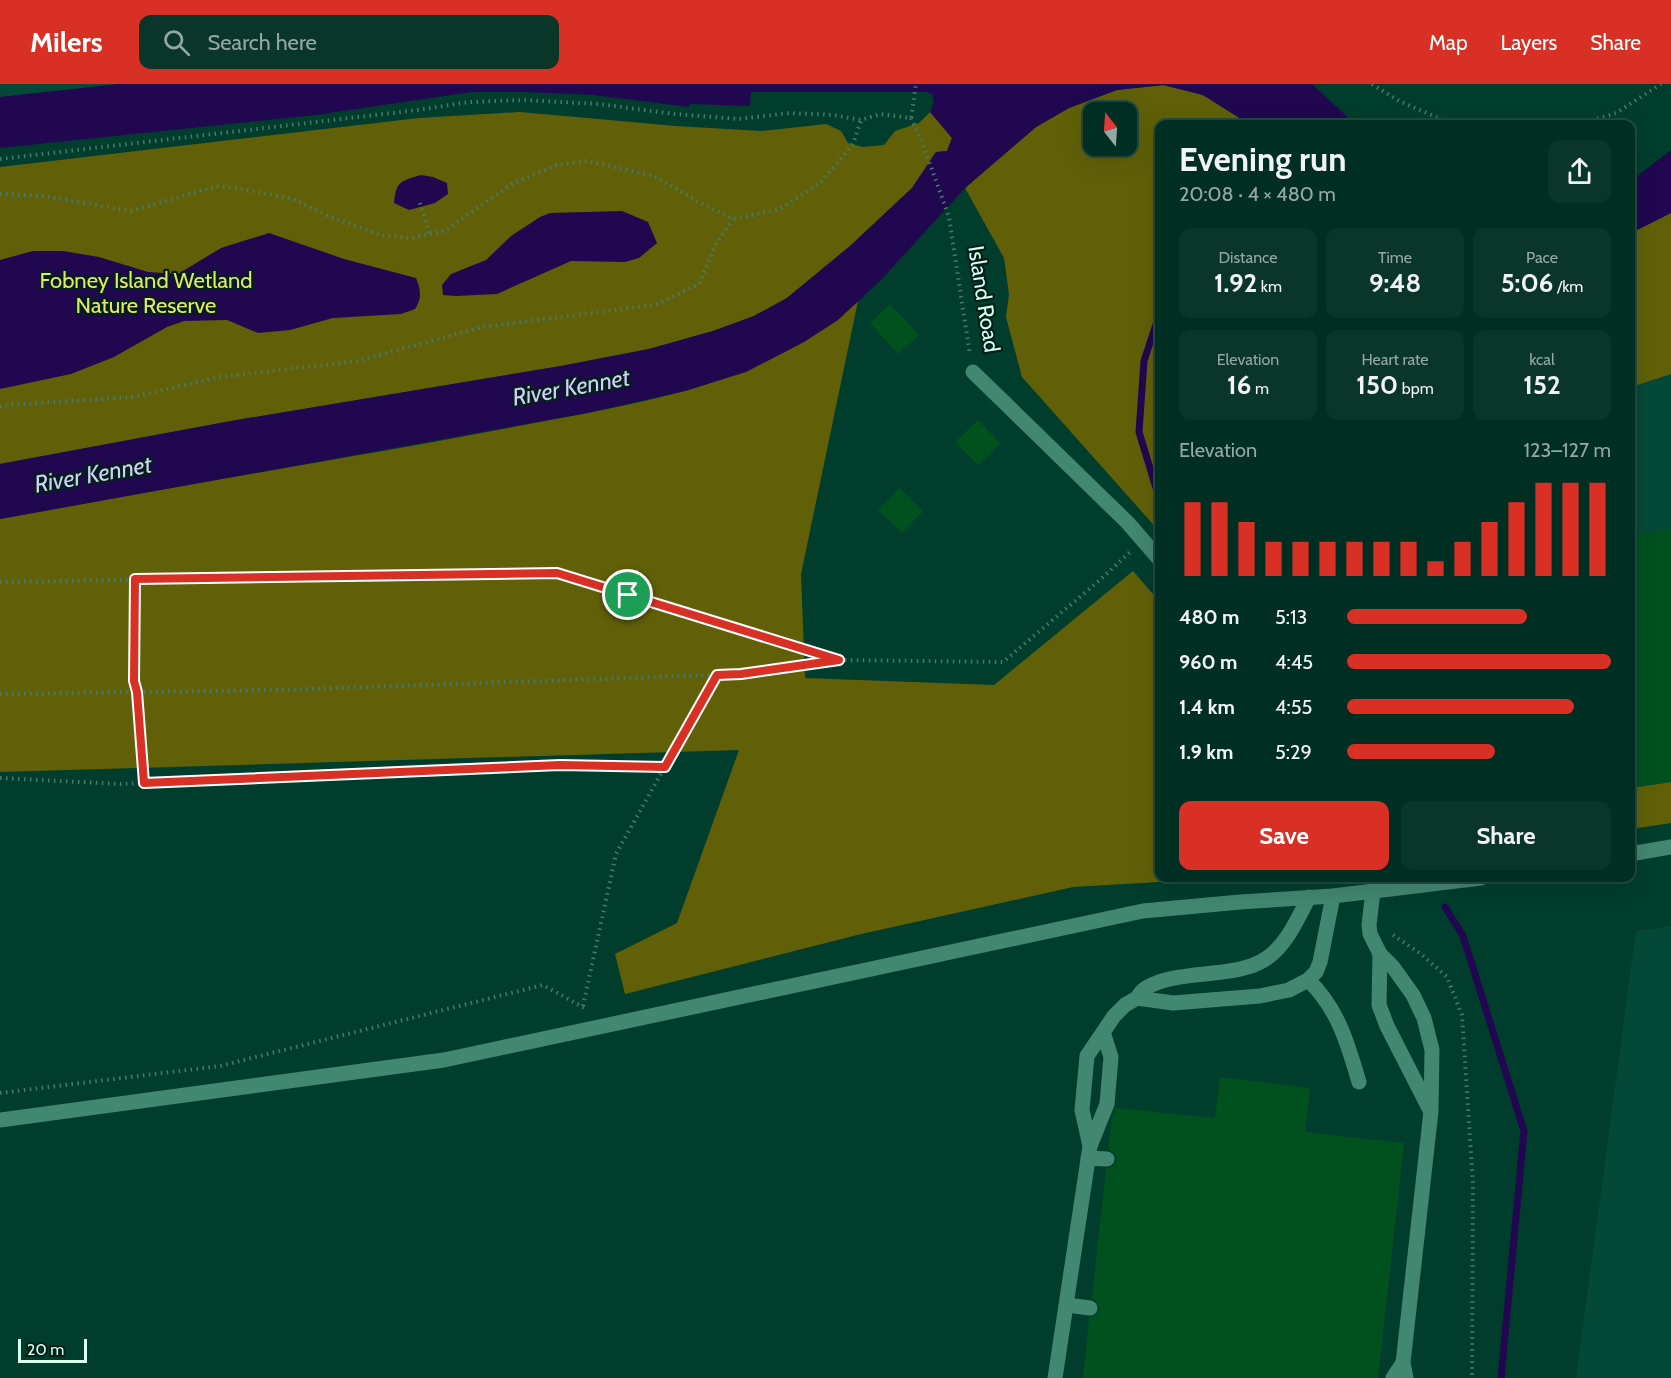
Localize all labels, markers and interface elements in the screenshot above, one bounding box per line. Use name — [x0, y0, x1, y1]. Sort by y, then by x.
search box — [139, 15, 559, 69]
text: Milers — [30, 25, 103, 59]
icon: search — [160, 26, 193, 59]
text: Search here — [208, 29, 317, 56]
text: Map — [1429, 30, 1468, 55]
text: Layers — [1501, 30, 1557, 55]
text: Share — [1590, 30, 1641, 55]
north arrow — [1083, 102, 1137, 156]
map controls — [1083, 102, 1137, 156]
text: Evening run — [1179, 139, 1346, 179]
button: share — [1548, 140, 1611, 203]
text: 20:08 · 4 × 480 m — [1179, 182, 1336, 206]
street label: Island Road — [962, 244, 1006, 354]
text: Distance — [1219, 248, 1277, 267]
text: Time — [1378, 248, 1412, 267]
text: Pace — [1526, 248, 1558, 267]
park label: Fobney Island Wetland Nature Reserve — [40, 267, 252, 319]
text: 1.92 — [1214, 267, 1257, 299]
text: 9:48 — [1369, 267, 1421, 299]
text: 5:06 — [1501, 267, 1553, 299]
text: km — [1257, 277, 1282, 296]
text: /km — [1553, 277, 1583, 296]
text: Elevation — [1217, 350, 1279, 369]
text: Heart rate — [1362, 350, 1428, 369]
text: kcal — [1529, 350, 1555, 369]
water label: River Kennet — [510, 362, 633, 412]
text: 16 — [1227, 369, 1251, 401]
text: 150 — [1356, 369, 1398, 401]
text: 152 — [1523, 369, 1561, 401]
text: m — [1251, 379, 1269, 398]
text: bpm — [1398, 379, 1434, 398]
text: Elevation — [1179, 438, 1257, 462]
text: 123–127 m — [1524, 438, 1611, 462]
water label: River Kennet — [32, 449, 155, 499]
pin — [602, 569, 653, 620]
icon: arrive — [611, 578, 644, 611]
text: 480 m — [1179, 605, 1240, 629]
text: 5:13 — [1275, 605, 1307, 629]
text: 960 m — [1179, 650, 1237, 674]
text: 4:45 — [1275, 650, 1313, 674]
text: 1.4 km — [1179, 695, 1235, 719]
text: 4:55 — [1275, 695, 1312, 719]
text: 1.9 km — [1179, 740, 1233, 764]
text: 5:29 — [1275, 740, 1312, 764]
button: Save — [1179, 801, 1389, 870]
button: Share — [1401, 801, 1611, 870]
scale bar — [18, 1336, 87, 1364]
text: 20 m — [27, 1340, 64, 1359]

